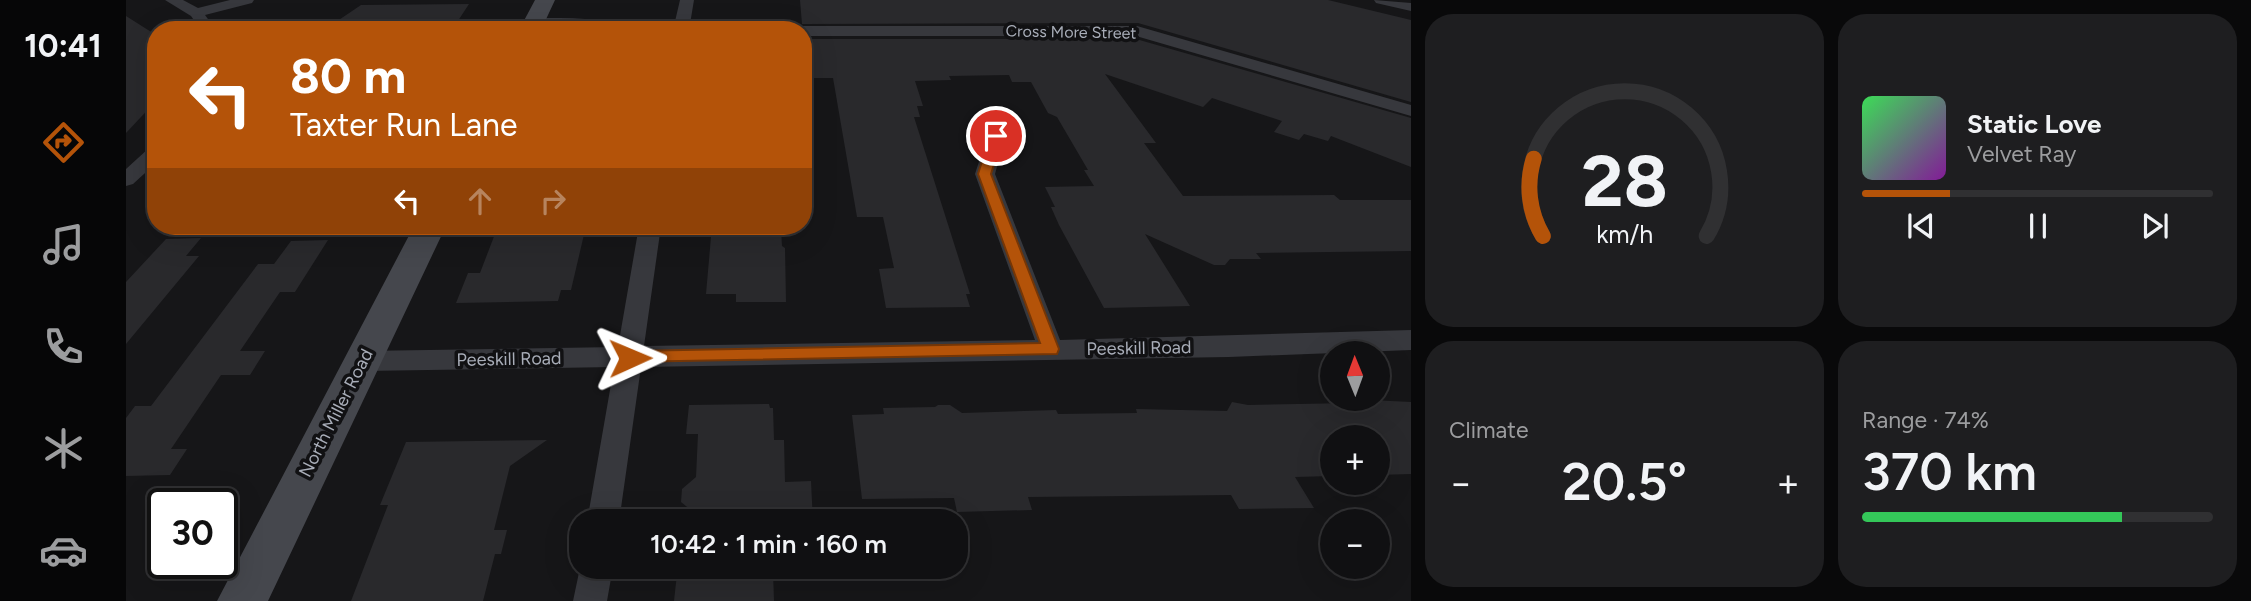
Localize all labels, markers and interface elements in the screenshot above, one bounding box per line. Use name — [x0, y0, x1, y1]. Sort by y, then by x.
street label: Cross More Street — [1005, 21, 1137, 43]
text: 10:41 — [24, 27, 102, 65]
text: 80 m — [290, 46, 406, 105]
icon: left — [175, 49, 266, 140]
text: Taxter Run Lane — [290, 106, 517, 144]
pin — [966, 106, 1026, 166]
text: Static Love — [1967, 108, 2101, 140]
icon: arrive — [977, 117, 1015, 155]
icon: directions — [39, 118, 88, 167]
text: 28 — [1581, 138, 1668, 225]
text: Velvet Ray — [1967, 140, 2076, 168]
icon: left — [388, 182, 426, 220]
icon: ahead — [461, 182, 499, 220]
icon: right — [534, 182, 572, 220]
icon: previous — [1902, 207, 1940, 245]
icon: pause — [2019, 207, 2057, 245]
icon: next — [2136, 207, 2174, 245]
text: km/h — [1596, 219, 1653, 249]
icon: music — [39, 220, 88, 269]
position arrow — [593, 321, 667, 395]
icon: phone — [39, 322, 88, 371]
street label: Peeskill Road — [1086, 336, 1192, 360]
north arrow — [1320, 341, 1390, 411]
map controls — [1320, 341, 1390, 579]
street label: North Miller Road — [294, 345, 378, 481]
street label: Peeskill Road — [456, 347, 562, 371]
text: Range · 74% — [1862, 406, 1989, 434]
text: Climate — [1449, 416, 1528, 444]
icon: climate — [39, 424, 88, 473]
button: + — [1320, 425, 1390, 495]
text: 370 km — [1862, 441, 2037, 503]
text: 20.5° — [1562, 451, 1687, 513]
text: − — [1449, 460, 1473, 506]
text: + — [1776, 460, 1800, 506]
speed limit sign: 30 — [147, 488, 238, 579]
button: − — [1320, 509, 1390, 579]
icon: car — [39, 526, 88, 575]
text: 10:42 · 1 min · 160 m — [650, 528, 887, 560]

